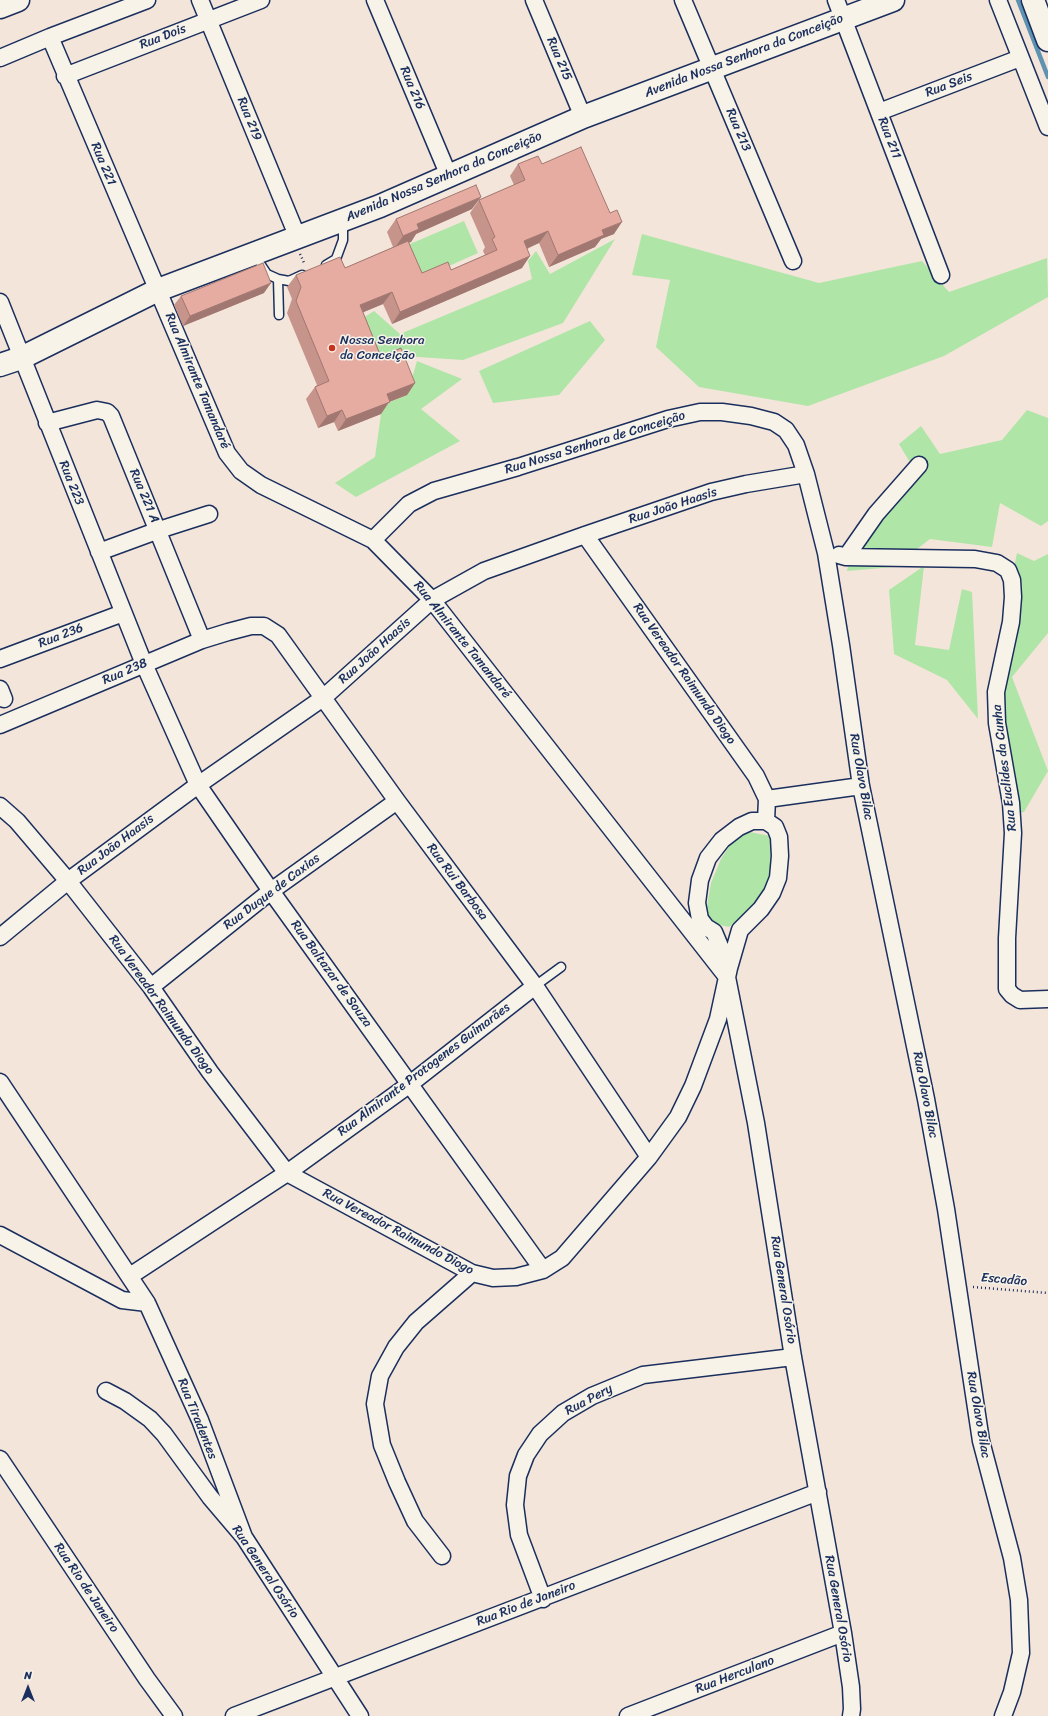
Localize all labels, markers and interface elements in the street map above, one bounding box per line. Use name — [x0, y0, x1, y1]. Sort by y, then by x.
street label: Avenida Nossa Senhora da Conceição — [643, 11, 845, 101]
street label: Rua Dois — [137, 21, 189, 53]
street label: Rua 215 — [543, 35, 575, 83]
street label: Rua 216 — [396, 64, 428, 112]
street label: Rua Seis — [923, 69, 975, 101]
street label: Rua 219 — [233, 95, 265, 143]
street label: Rua 213 — [722, 106, 754, 154]
street label: Rua 211 — [874, 115, 904, 161]
street label: Avenida Nossa Senhora da Conceição — [344, 129, 544, 225]
street label: Rua 221 — [87, 140, 119, 188]
street label: Rua Almirante Tamandaré — [161, 311, 233, 451]
place label: Nossa Senhora da Conceição — [340, 333, 425, 364]
marker: Nossa Senhora da Conceição — [327, 343, 337, 353]
street label: Rua Nossa Senhora de Conceição — [503, 408, 687, 478]
street label: Rua 223 — [55, 458, 87, 508]
street label: Rua 221 A — [126, 467, 162, 525]
street label: Rua João Haasis — [627, 484, 719, 528]
street label: Rua Almirante Tamandaré — [410, 578, 514, 702]
street label: Rua Vereador Raimundo Diogo — [629, 600, 739, 748]
street label: Rua João Haasis — [336, 614, 414, 688]
street label: Rua 236 — [36, 620, 86, 652]
street label: Rua 238 — [100, 656, 150, 688]
street label: Rua Euclides da Cunha — [989, 704, 1021, 832]
street label: Rua Olavo Bilac — [846, 732, 876, 822]
street label: Rua João Haasis — [75, 811, 157, 879]
street label: Rua Rui Barbosa — [423, 841, 491, 923]
street label: Rua Duque de Caxias — [221, 851, 323, 933]
street label: Rua Baltazar de Souza — [287, 918, 375, 1030]
street label: Rua Vereador Raimundo Diogo — [105, 932, 217, 1078]
street label: Rua Almirante Protogenes Guimarães — [335, 1000, 513, 1140]
street label: Rua Olavo Bilac — [909, 1050, 941, 1140]
street label: Rua Vereador Raimundo Diogo — [320, 1186, 476, 1278]
street label: Rua General Osório — [767, 1235, 799, 1345]
street label: Escadão — [980, 1270, 1028, 1290]
street label: Rua Olavo Bilac — [963, 1370, 993, 1460]
street label: Rua Tiradentes — [174, 1376, 220, 1462]
street label: Rua Pery — [563, 1381, 615, 1419]
street label: Rua General Osório — [228, 1523, 302, 1621]
street label: Rua Rio de Janeiro — [50, 1540, 122, 1636]
street label: Rua General Osório — [821, 1554, 855, 1664]
street label: Rua Rio de Janeiro — [474, 1578, 578, 1630]
street label: Rua Herculano — [693, 1653, 777, 1697]
text: N — [24, 1666, 32, 1685]
north arrow — [8, 1668, 48, 1708]

